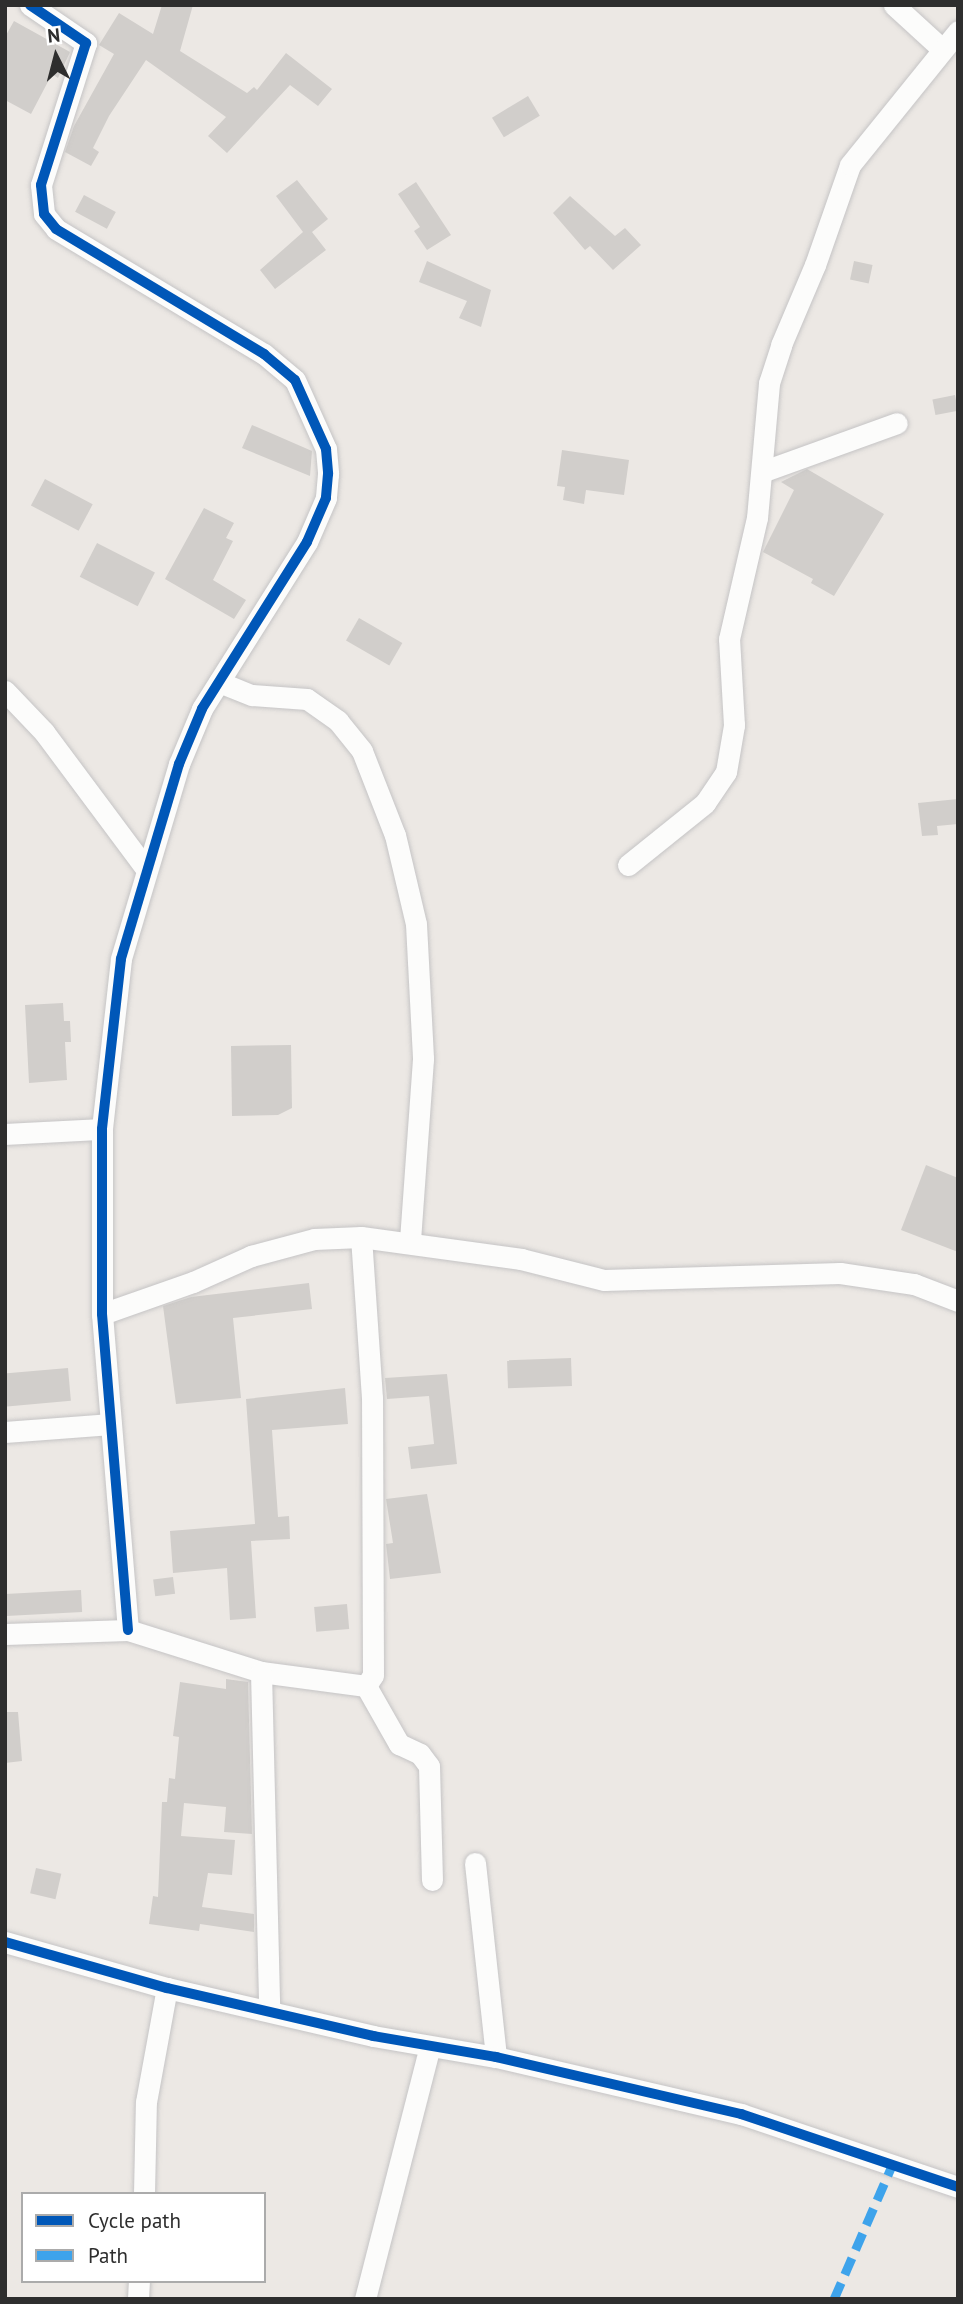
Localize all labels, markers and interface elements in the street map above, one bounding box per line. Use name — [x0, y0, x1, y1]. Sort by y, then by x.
north arrow — [21, 21, 91, 91]
text: N — [46, 23, 61, 48]
legend — [21, 2192, 266, 2283]
text: Cycle path — [88, 2207, 181, 2234]
text: Path — [88, 2242, 128, 2269]

